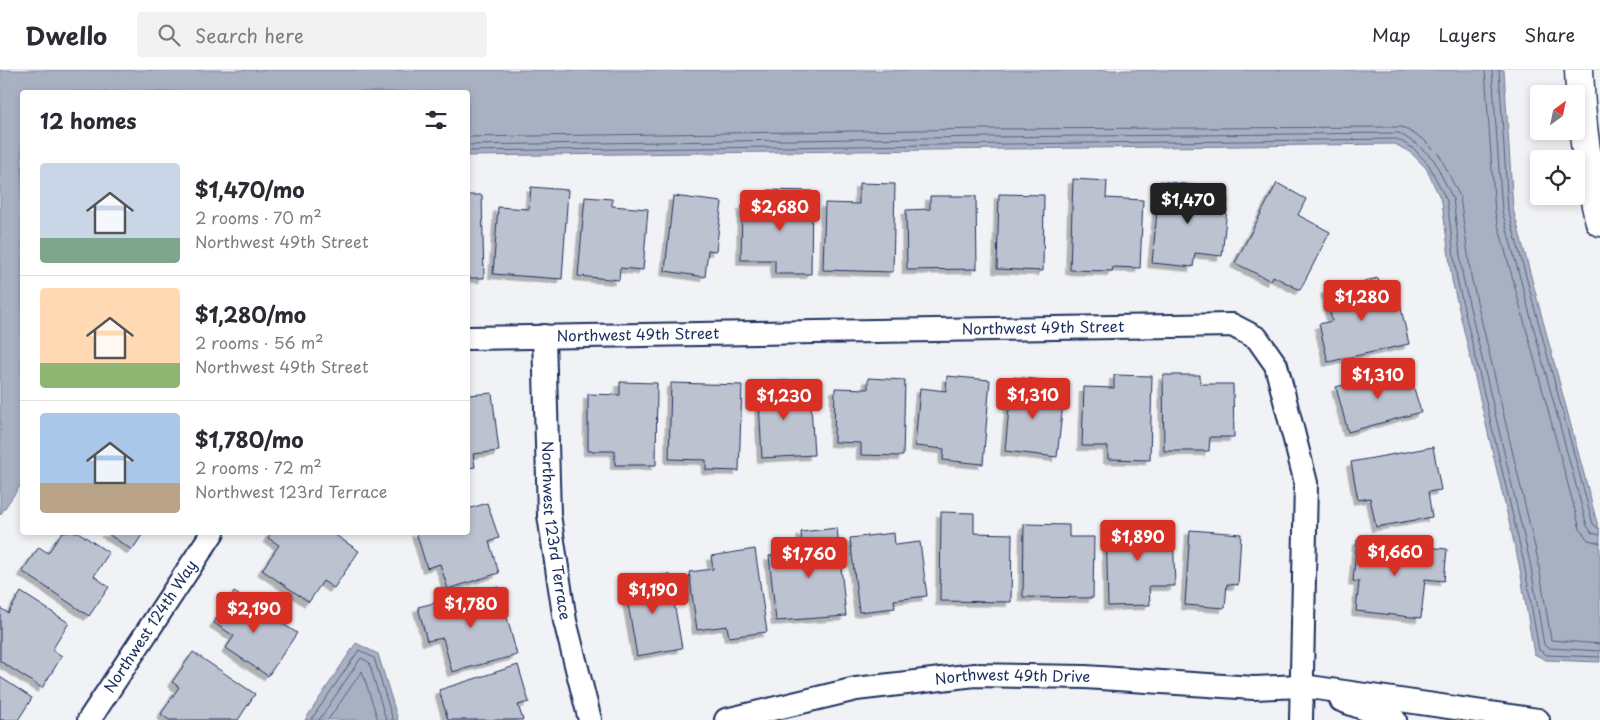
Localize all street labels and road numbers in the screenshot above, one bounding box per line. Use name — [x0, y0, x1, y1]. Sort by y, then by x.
street label: Northwest 49th Street — [961, 314, 1124, 340]
street label: Northwest 49th Street — [556, 321, 720, 346]
street label: Northwest 123rd Terrace — [537, 440, 578, 621]
street label: Northwest 124th Way — [97, 555, 202, 697]
street label: Northwest 49th Drive — [933, 662, 1091, 690]

